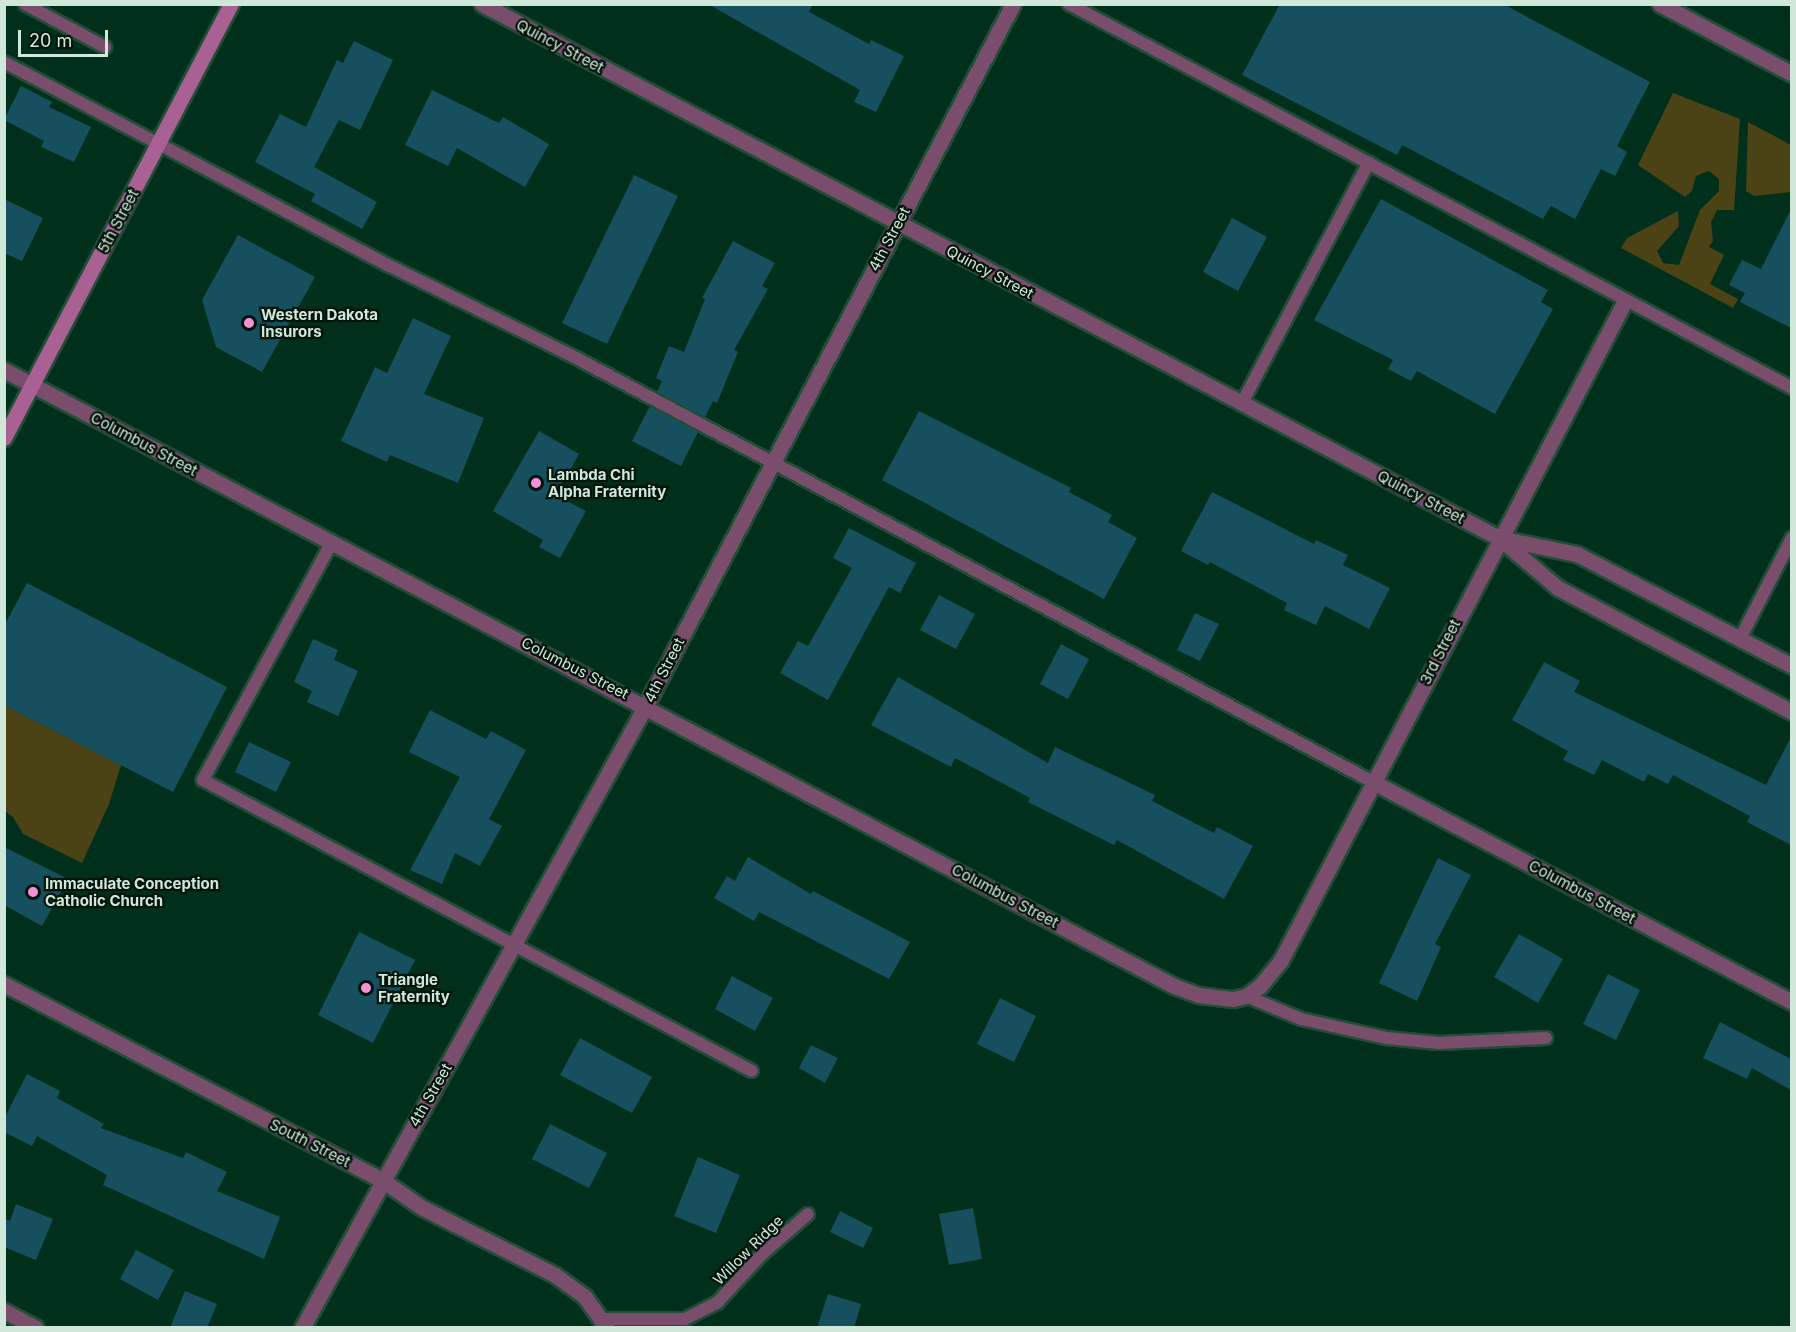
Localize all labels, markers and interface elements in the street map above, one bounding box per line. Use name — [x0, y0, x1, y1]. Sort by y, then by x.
street label: Quincy Street — [513, 15, 607, 77]
scale bar — [21, 18, 111, 56]
text: 20 m — [29, 30, 72, 51]
street label: 5th Street — [94, 186, 142, 256]
street label: 4th Street — [865, 204, 913, 274]
street label: Quincy Street — [943, 241, 1037, 303]
place label: Western Dakota Insurors — [261, 305, 378, 340]
marker: Western Dakota Insurors — [242, 316, 256, 330]
street label: Columbus Street — [88, 408, 200, 480]
place label: Lambda Chi Alpha Fraternity — [548, 465, 666, 500]
street label: Quincy Street — [1374, 466, 1468, 528]
marker: Lambda Chi Alpha Fraternity — [529, 476, 543, 490]
street label: 3rd Street — [1416, 617, 1464, 687]
street label: Columbus Street — [518, 633, 632, 703]
street label: 4th Street — [640, 635, 688, 705]
street label: Columbus Street — [1526, 856, 1638, 928]
street label: Columbus Street — [949, 860, 1061, 932]
place label: Immaculate Conception Catholic Church — [45, 874, 219, 909]
marker: Immaculate Conception Catholic Church — [26, 885, 40, 899]
place label: Triangle Fraternity — [378, 970, 450, 1005]
marker: Triangle Fraternity — [359, 981, 373, 995]
street label: 4th Street — [405, 1060, 455, 1130]
street label: South Street — [267, 1115, 353, 1171]
street label: Willow Ridge — [709, 1211, 787, 1289]

